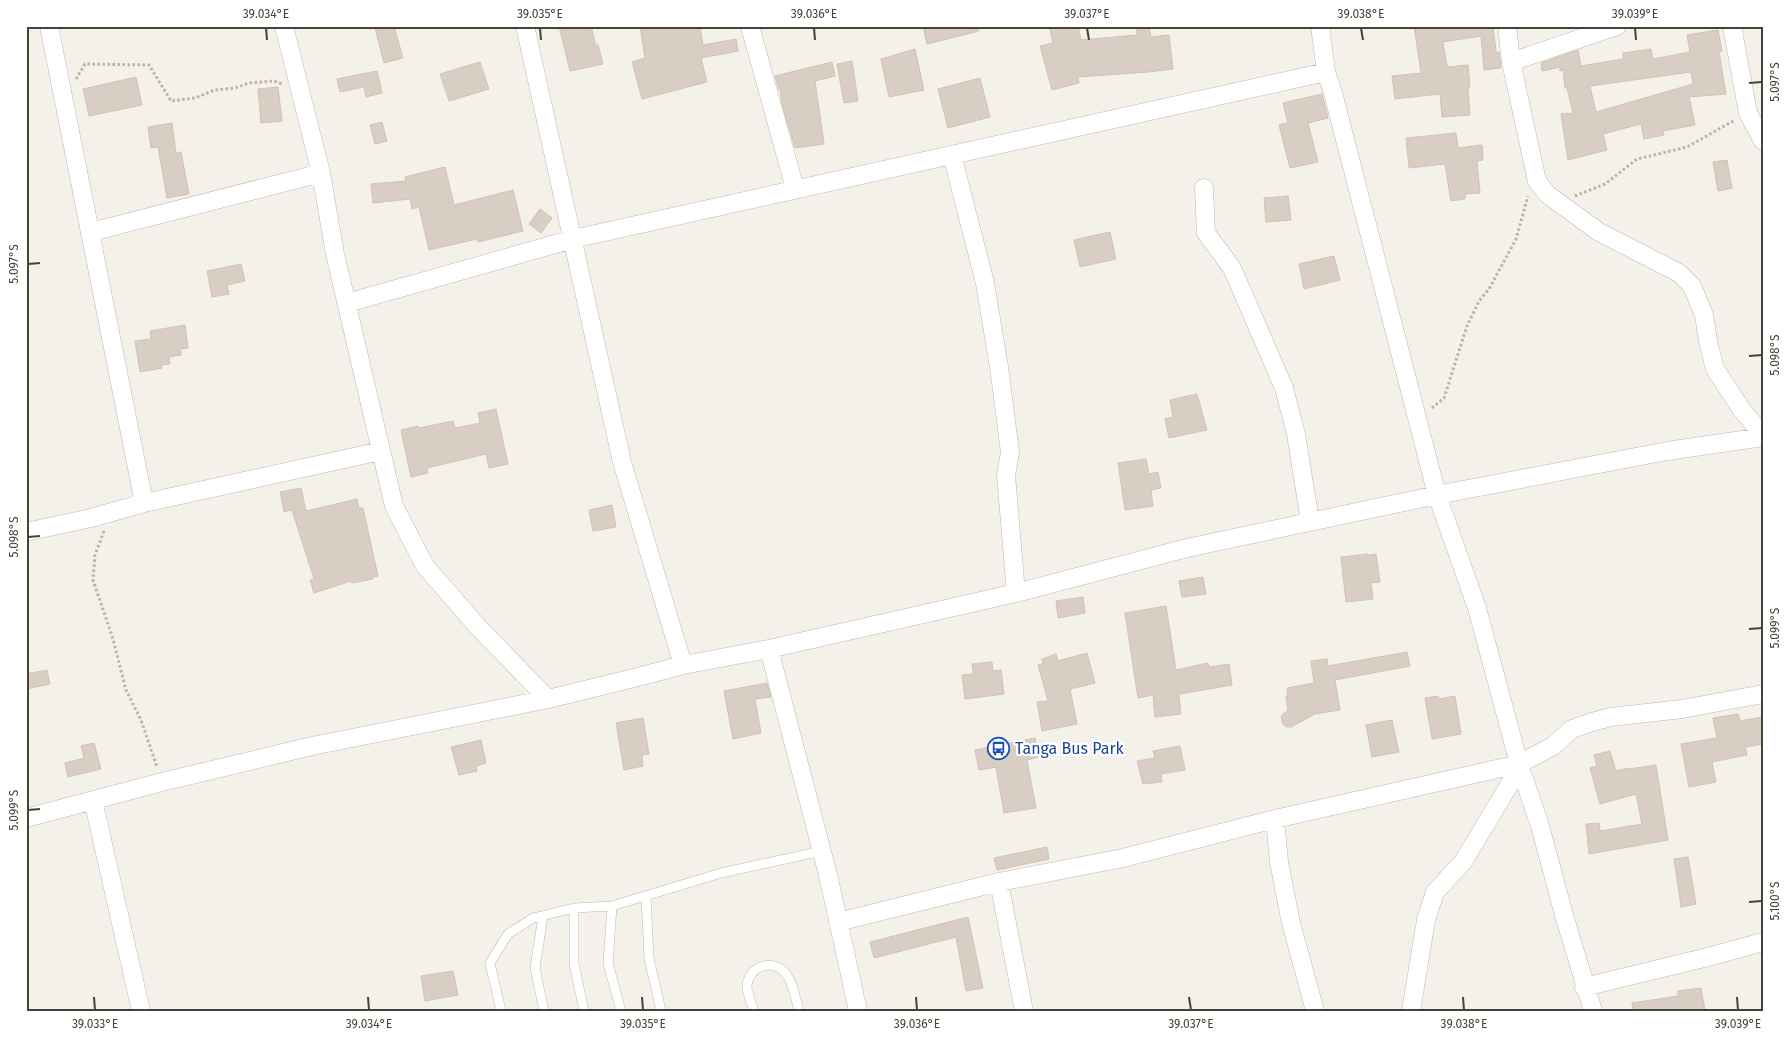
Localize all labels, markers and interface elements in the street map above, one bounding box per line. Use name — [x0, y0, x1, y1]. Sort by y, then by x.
text: 39.034°E — [243, 7, 289, 21]
text: 39.035°E — [517, 7, 563, 21]
text: 39.036°E — [791, 7, 837, 21]
text: 39.037°E — [1064, 7, 1110, 21]
text: 39.038°E — [1338, 7, 1384, 21]
text: 39.039°E — [1612, 7, 1658, 21]
text: 5.097°S — [1768, 62, 1782, 102]
text: 5.097°S — [7, 244, 21, 284]
text: 5.098°S — [1768, 334, 1782, 376]
text: 5.098°S — [7, 516, 21, 558]
text: 5.099°S — [1768, 607, 1782, 648]
bus stop icon: Tanga Bus Park — [987, 736, 1011, 760]
place label: Tanga Bus Park — [1015, 739, 1125, 758]
text: 5.099°S — [7, 789, 21, 830]
text: 5.100°S — [1768, 881, 1782, 921]
text: 39.033°E — [72, 1017, 118, 1031]
text: 39.034°E — [346, 1017, 392, 1031]
text: 39.035°E — [620, 1017, 666, 1031]
text: 39.036°E — [894, 1017, 940, 1031]
text: 39.037°E — [1168, 1017, 1214, 1031]
text: 39.038°E — [1441, 1017, 1487, 1031]
text: 39.039°E — [1715, 1017, 1761, 1031]

